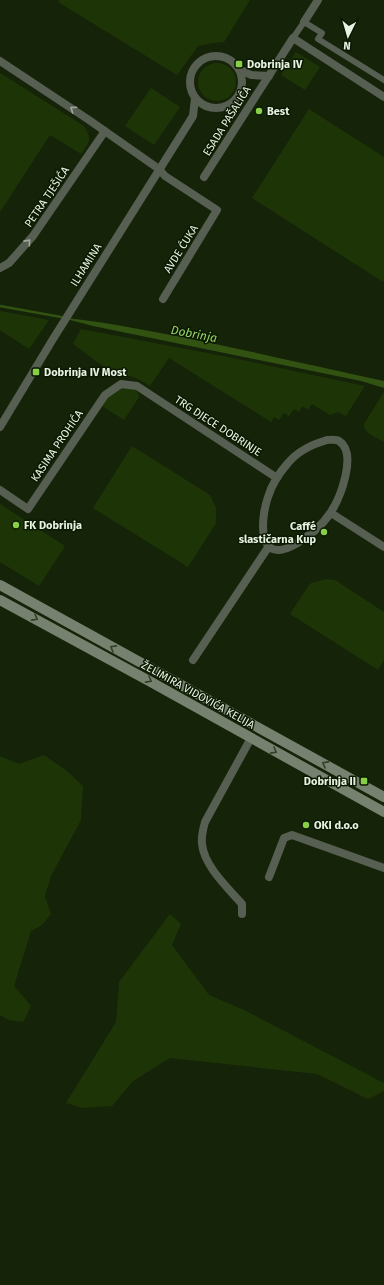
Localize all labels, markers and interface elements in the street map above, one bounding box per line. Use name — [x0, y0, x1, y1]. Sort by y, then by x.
north arrow — [328, 16, 368, 56]
text: N — [343, 39, 351, 52]
place label: Dobrinja IV — [247, 58, 303, 71]
marker: Dobrinja IV — [234, 59, 244, 69]
street label: ESADA PAŠALIĆA — [200, 83, 254, 158]
place label: Best — [267, 105, 290, 118]
one-way arrow — [70, 106, 77, 114]
marker: Best — [254, 106, 264, 116]
street label: PETRA TJEŠIĆA — [21, 163, 72, 230]
street label: AVDE ĆUKA — [160, 221, 201, 275]
one-way arrow — [23, 239, 31, 247]
street label: ILHAMINA — [68, 241, 105, 289]
water label: Dobrinja — [170, 323, 218, 345]
place label: Dobrinja IV Most — [44, 366, 127, 379]
marker: Dobrinja IV Most — [31, 367, 41, 377]
street label: TRG DJECE DOBRINJE — [172, 393, 264, 459]
street label: KASIMA PROHIĆA — [27, 407, 86, 484]
place label: FK Dobrinja — [24, 519, 82, 532]
marker: FK Dobrinja — [11, 520, 21, 530]
place label: Caffé slastičarna Kup — [239, 520, 316, 546]
marker: Caffé slastičarna Kup — [319, 527, 329, 537]
one-way arrow — [30, 613, 38, 621]
one-way arrow — [110, 645, 118, 652]
street label: ŽELIMIRA VIDOVIĆA KELIJA — [139, 658, 258, 732]
one-way arrow — [145, 676, 152, 683]
one-way arrow — [270, 747, 277, 754]
one-way arrow — [322, 762, 330, 769]
place label: Dobrinja II — [304, 775, 356, 788]
marker: Dobrinja II — [359, 776, 369, 786]
place label: OKI d.o.o — [314, 819, 359, 832]
marker: OKI d.o.o — [301, 820, 311, 830]

